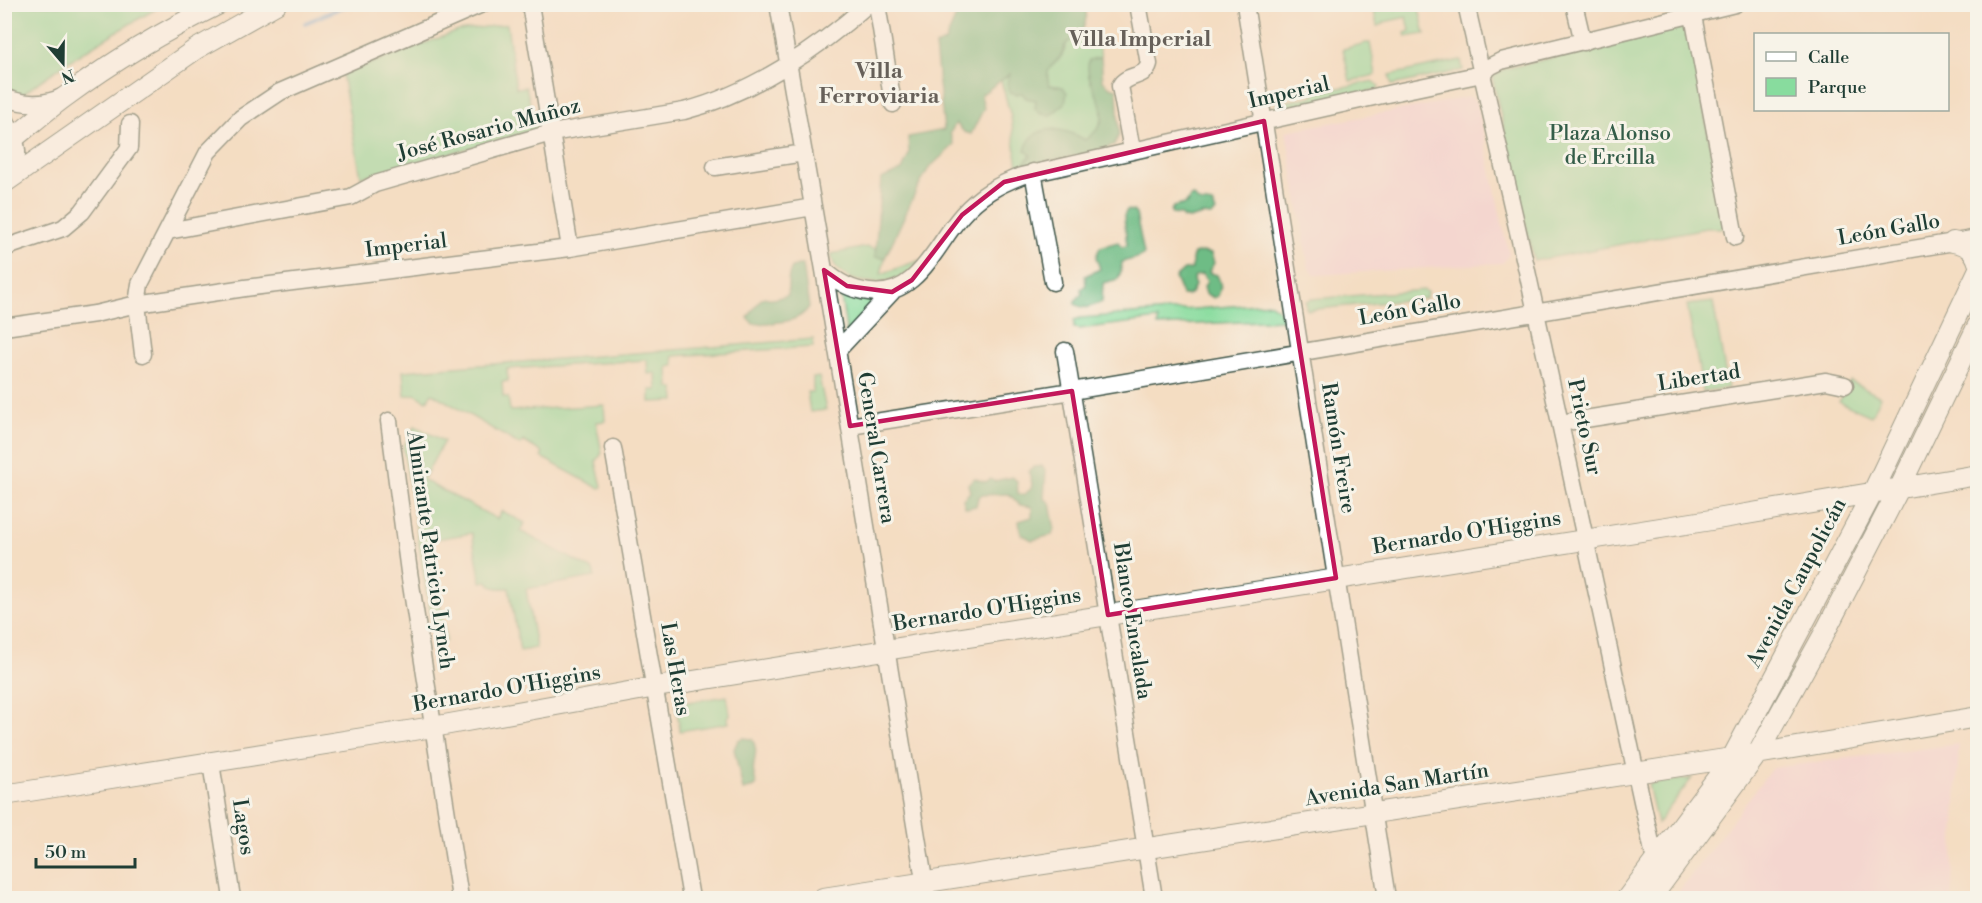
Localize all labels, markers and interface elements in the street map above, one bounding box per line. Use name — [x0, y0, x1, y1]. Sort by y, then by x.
district label: Villa Imperial — [1068, 26, 1211, 53]
north arrow — [33, 33, 93, 93]
legend — [1754, 33, 1949, 111]
text: Calle — [1808, 46, 1849, 69]
district label: Villa Ferroviaria — [819, 58, 940, 110]
text: N — [58, 65, 77, 88]
street label: Imperial — [1246, 71, 1332, 115]
text: Parque — [1808, 76, 1867, 99]
street label: José Rosario Muñoz — [394, 93, 583, 167]
park label: Plaza Alonso de Ercilla — [1549, 121, 1671, 171]
street label: León Gallo — [1836, 208, 1942, 252]
street label: Imperial — [364, 228, 448, 264]
street label: León Gallo — [1357, 288, 1463, 332]
street label: Libertad — [1656, 359, 1742, 397]
street label: General Carrera — [851, 370, 901, 526]
street label: Prieto Sur — [1561, 376, 1607, 478]
street label: Ramón Freire — [1315, 381, 1361, 515]
street label: Almirante Patricio Lynch — [400, 428, 460, 671]
street label: Avenida Caupolicán — [1741, 493, 1853, 673]
street label: Bernardo O'Higgins — [1370, 505, 1563, 561]
street label: Blanco Encalada — [1107, 540, 1157, 702]
street label: Bernardo O'Higgins — [890, 582, 1083, 638]
street label: Las Heras — [654, 620, 696, 718]
street label: Bernardo O'Higgins — [410, 660, 603, 718]
street label: Avenida San Martín — [1302, 758, 1491, 813]
street label: Lagos — [226, 797, 260, 857]
scale bar — [36, 831, 135, 869]
text: 50 m — [45, 841, 87, 864]

